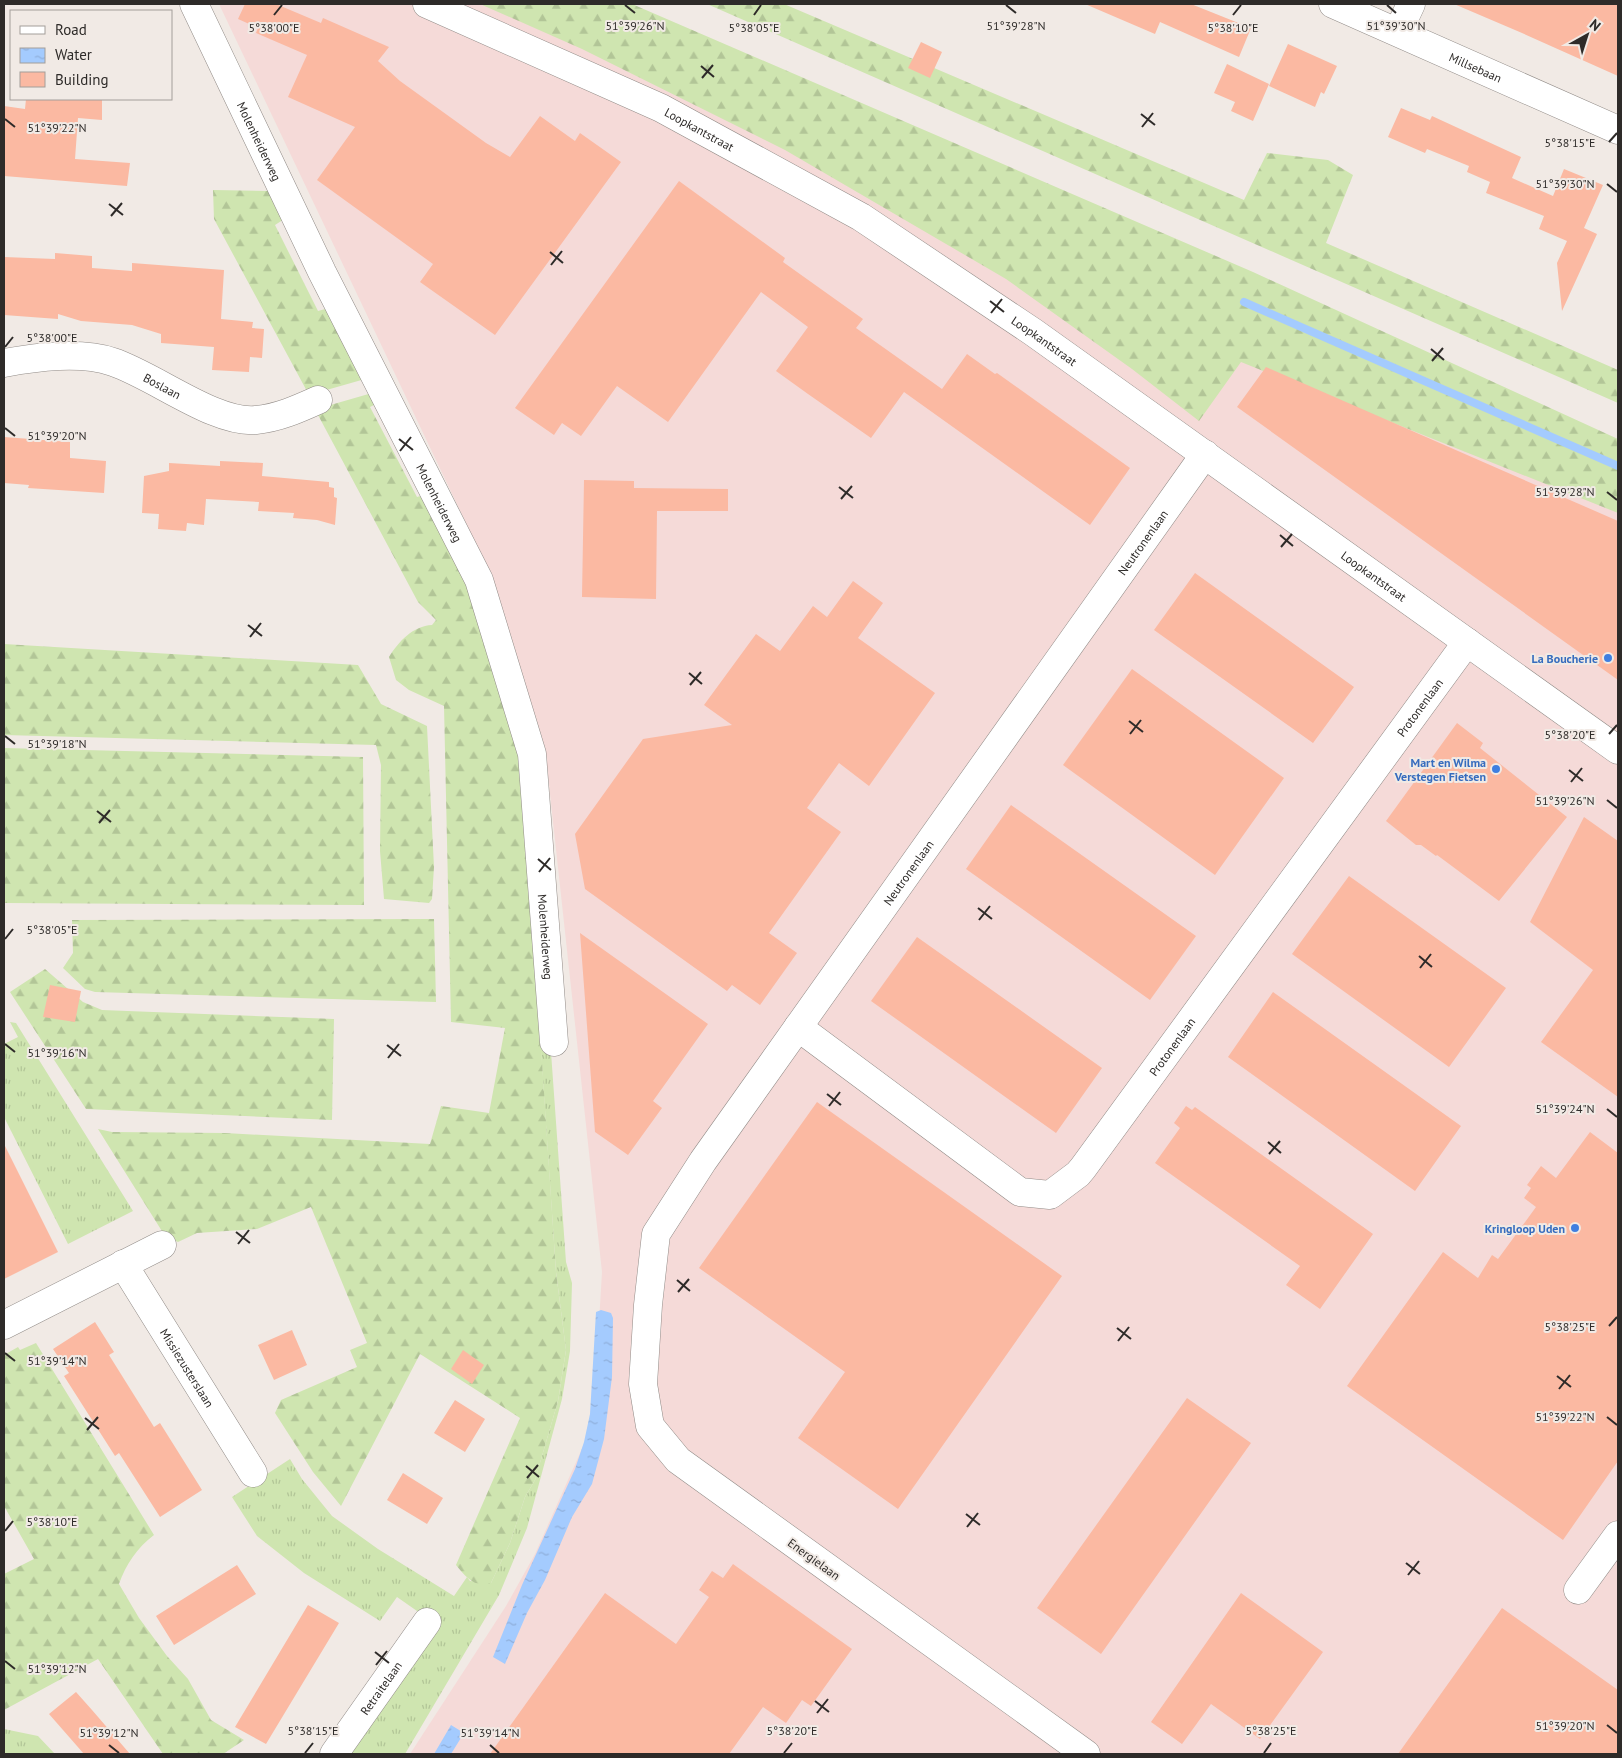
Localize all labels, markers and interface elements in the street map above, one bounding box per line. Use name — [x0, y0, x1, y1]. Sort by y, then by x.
legend — [10, 10, 172, 100]
north arrow — [1562, 10, 1612, 60]
text: N — [1586, 15, 1604, 35]
text: 51°39'26"N — [605, 18, 665, 33]
text: 51°39'28"N — [986, 18, 1046, 33]
text: 51°39'30"N — [1366, 18, 1426, 33]
text: Road — [55, 20, 87, 39]
text: 5°38'00"E — [249, 20, 299, 35]
text: 5°38'05"E — [729, 20, 779, 35]
text: 5°38'10"E — [1208, 20, 1258, 35]
text: Water — [55, 45, 92, 64]
street label: Millsebaan — [1447, 49, 1504, 85]
text: Building — [55, 70, 109, 89]
street label: Molenheiderweg — [234, 99, 285, 183]
street label: Loopkantstraat — [662, 104, 737, 154]
text: 51°39'22"N — [27, 120, 87, 135]
text: 5°38'15"E — [1545, 135, 1595, 150]
text: 51°39'30"N — [1535, 176, 1595, 191]
street label: Loopkantstraat — [1009, 312, 1080, 369]
text: 5°38'00"E — [27, 330, 77, 345]
street label: Boslaan — [141, 369, 184, 402]
text: 51°39'20"N — [27, 428, 87, 443]
street label: Molenheiderweg — [413, 461, 466, 544]
text: 51°39'28"N — [1535, 484, 1595, 499]
street label: Neutronenlaan — [1114, 507, 1171, 578]
street label: Loopkantstraat — [1339, 547, 1410, 604]
place label: La Boucherie — [1531, 651, 1598, 666]
marker: La Boucherie — [1602, 652, 1614, 664]
street label: Protonenlaan — [1393, 675, 1446, 739]
text: 5°38'20"E — [1545, 727, 1595, 742]
text: 51°39'18"N — [27, 736, 87, 751]
place label: Mart en Wilma Verstegen Fietsen — [1394, 755, 1486, 784]
marker: Mart en Wilma Verstegen Fietsen — [1490, 763, 1502, 775]
text: 51°39'26"N — [1535, 793, 1595, 808]
street label: Neutronenlaan — [880, 837, 936, 908]
street label: Molenheiderweg — [535, 894, 557, 980]
text: 5°38'05"E — [27, 922, 77, 937]
street label: Protonenlaan — [1145, 1014, 1198, 1079]
text: 51°39'16"N — [27, 1045, 87, 1060]
text: 51°39'24"N — [1535, 1101, 1595, 1116]
place label: Kringloop Uden — [1485, 1221, 1565, 1236]
marker: Kringloop Uden — [1569, 1222, 1581, 1234]
text: 5°38'25"E — [1545, 1319, 1595, 1334]
street label: Missiezusterslaan — [157, 1325, 218, 1410]
text: 51°39'14"N — [27, 1353, 87, 1368]
text: 51°39'22"N — [1535, 1409, 1595, 1424]
text: 5°38'10"E — [27, 1514, 77, 1529]
street label: Energielaan — [785, 1535, 843, 1583]
street label: Retraitelaan — [357, 1658, 405, 1717]
text: 51°39'12"N — [27, 1661, 87, 1676]
text: 51°39'20"N — [1535, 1718, 1595, 1733]
text: 5°38'15"E — [288, 1723, 338, 1738]
text: 5°38'20"E — [767, 1723, 817, 1738]
text: 5°38'25"E — [1246, 1723, 1296, 1738]
text: 51°39'12"N — [79, 1725, 139, 1740]
text: 51°39'14"N — [460, 1725, 520, 1740]

